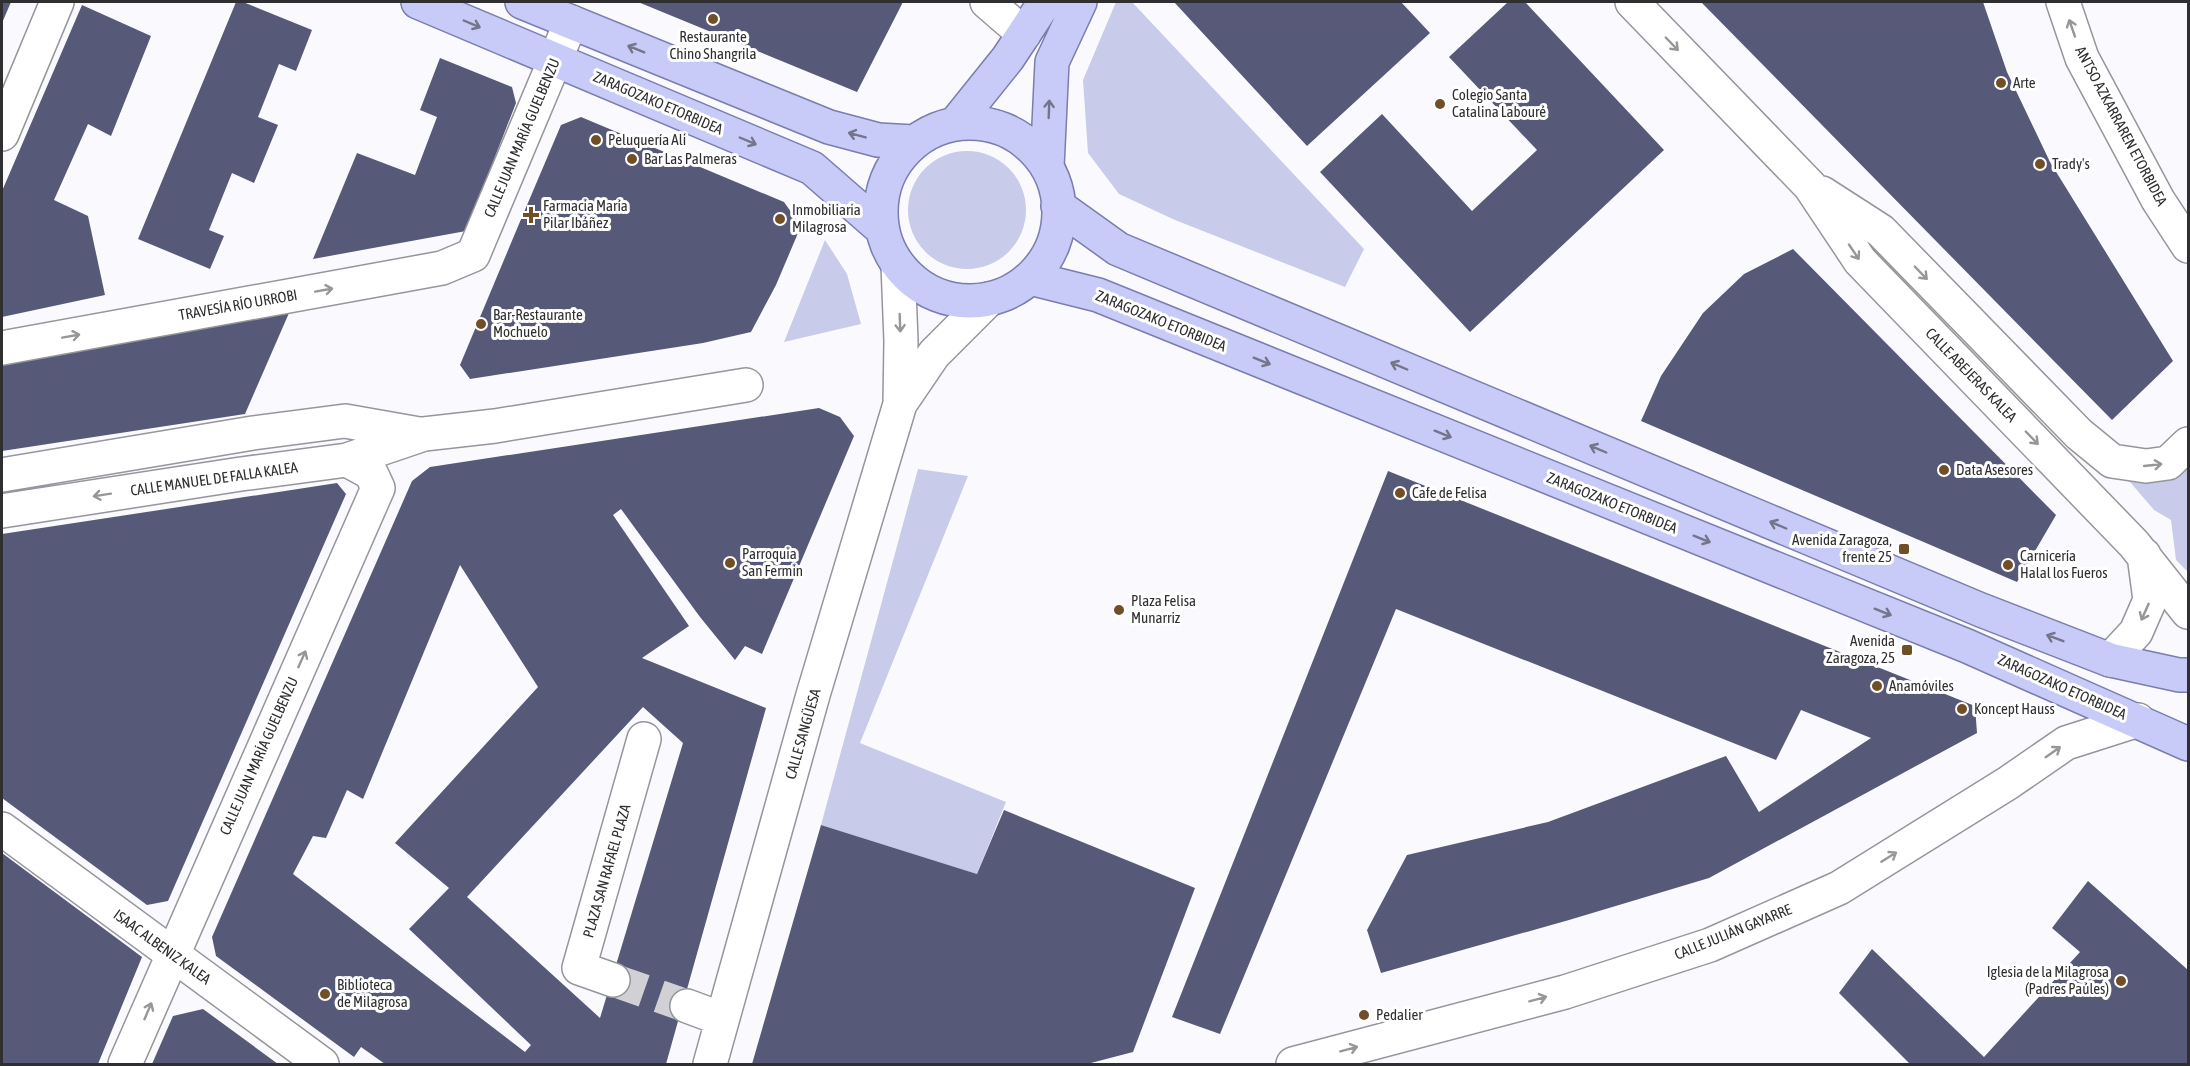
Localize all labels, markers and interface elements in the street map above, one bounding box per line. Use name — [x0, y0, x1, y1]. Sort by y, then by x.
marker: Restaurante Chino Shangrila — [706, 12, 720, 26]
one-way arrow — [462, 19, 481, 30]
one-way arrow — [2065, 19, 2076, 38]
place label: Restaurante Chino Shangrila — [670, 28, 756, 62]
one-way arrow — [1665, 36, 1680, 51]
one-way arrow — [627, 43, 645, 54]
street label: ANTSO AZKARRAREN ETORBIDEA — [2072, 43, 2171, 209]
street label: CALLE JUAN MARÍA GUELBENZU — [480, 56, 563, 220]
street label: ZARAGOZAKO ETORBIDEA — [591, 68, 726, 138]
place label: Arte — [2013, 74, 2036, 91]
marker: Arte — [1994, 76, 2008, 90]
place label: Colegio Santa Catalina Labouré — [1452, 86, 1546, 120]
marker: Colegio Santa Catalina Labouré — [1433, 97, 1447, 111]
one-way arrow — [1044, 99, 1055, 119]
one-way arrow — [848, 128, 867, 140]
place label: Peluquería Ali — [608, 131, 686, 148]
marker: Peluquería Ali — [589, 133, 603, 147]
one-way arrow — [739, 136, 757, 147]
place label: Bar Las Palmeras — [644, 150, 737, 167]
marker: Bar Las Palmeras — [625, 152, 639, 166]
place label: Trady's — [2052, 155, 2090, 172]
marker: Trady's — [2033, 157, 2047, 171]
place label: Farmacia María Pilar Ibáñez — [543, 197, 628, 231]
place label: Inmobiliaria Milagrosa — [792, 201, 861, 235]
marker: Farmacia María Pilar Ibáñez — [524, 208, 538, 222]
marker: Inmobiliaria Milagrosa — [773, 212, 787, 226]
one-way arrow — [1848, 243, 1860, 260]
one-way arrow — [1914, 265, 1929, 280]
one-way arrow — [314, 284, 334, 295]
street label: TRAVESÍA RÍO URROBI — [177, 286, 298, 323]
street label: ZARAGOZAKO ETORBIDEA — [1093, 287, 1229, 355]
place label: Bar-Restaurante Mochuelo — [493, 306, 583, 340]
one-way arrow — [894, 313, 906, 333]
marker: Bar-Restaurante Mochuelo — [474, 317, 488, 331]
street label: CALLE ABEJERAS KALEA — [1922, 324, 2021, 425]
one-way arrow — [60, 330, 80, 341]
one-way arrow — [1253, 356, 1271, 367]
one-way arrow — [1390, 360, 1408, 371]
one-way arrow — [1433, 430, 1452, 441]
one-way arrow — [2025, 431, 2039, 446]
one-way arrow — [1589, 443, 1607, 454]
street label: CALLE MANUEL DE FALLA KALEA — [129, 458, 299, 499]
one-way arrow — [2143, 459, 2163, 470]
place label: Data Asesores — [1956, 461, 2033, 478]
marker: Data Asesores — [1937, 463, 1951, 477]
street label: ZARAGOZAKO ETORBIDEA — [1544, 469, 1680, 537]
place label: Cafe de Felisa — [1412, 484, 1487, 501]
marker: Cafe de Felisa — [1393, 486, 1407, 500]
one-way arrow — [93, 490, 112, 501]
one-way arrow — [1769, 519, 1787, 530]
place label: Avenida Zaragoza, frente 25 — [1792, 531, 1892, 565]
one-way arrow — [1692, 534, 1711, 545]
marker: Avenida Zaragoza, frente 25 — [1897, 542, 1911, 556]
place label: Parroquia San Fermin — [742, 545, 803, 579]
place label: Carnicería Halal los Fueros — [2020, 547, 2108, 581]
marker: Parroquia San Fermin — [723, 556, 737, 570]
marker: Carnicería Halal los Fueros — [2001, 558, 2015, 572]
place label: Plaza Felisa Munarriz — [1131, 592, 1196, 626]
marker: Plaza Felisa Munarriz — [1112, 603, 1126, 617]
one-way arrow — [2138, 603, 2150, 621]
one-way arrow — [1873, 607, 1891, 618]
place label: Avenida Zaragoza, 25 — [1826, 632, 1895, 666]
one-way arrow — [2046, 632, 2065, 643]
marker: Avenida Zaragoza, 25 — [1900, 643, 1914, 657]
one-way arrow — [297, 650, 308, 669]
street label: ZARAGOZAKO ETORBIDEA — [1995, 650, 2130, 723]
street label: CALLE JUAN MARÍA GUELBENZU — [216, 674, 301, 837]
place label: Anamóviles — [1889, 677, 1954, 694]
marker: Anamóviles — [1870, 679, 1884, 693]
street label: CALLE SANGÜESA — [781, 686, 824, 781]
place label: Koncept Hauss — [1974, 700, 2055, 717]
marker: Koncept Hauss — [1955, 702, 1969, 716]
one-way arrow — [2044, 746, 2060, 758]
street label: PLAZA SAN RAFAEL PLAZA — [579, 802, 634, 940]
one-way arrow — [1880, 850, 1897, 862]
street label: CALLE JULIÁN GAYARRE — [1672, 900, 1794, 963]
street label: ISAAC ALBENIZ KALEA — [110, 906, 215, 988]
place label: Iglesia de la Milagrosa (Padres Paúles) — [1987, 963, 2109, 997]
marker: Iglesia de la Milagrosa (Padres Paúles) — [2114, 974, 2128, 988]
place label: Biblioteca de Milagrosa — [337, 976, 408, 1010]
marker: Biblioteca de Milagrosa — [318, 987, 332, 1001]
one-way arrow — [1528, 993, 1547, 1005]
one-way arrow — [143, 1002, 154, 1020]
place label: Pedalier — [1376, 1006, 1423, 1023]
marker: Pedalier — [1357, 1008, 1371, 1022]
one-way arrow — [1339, 1043, 1358, 1055]

